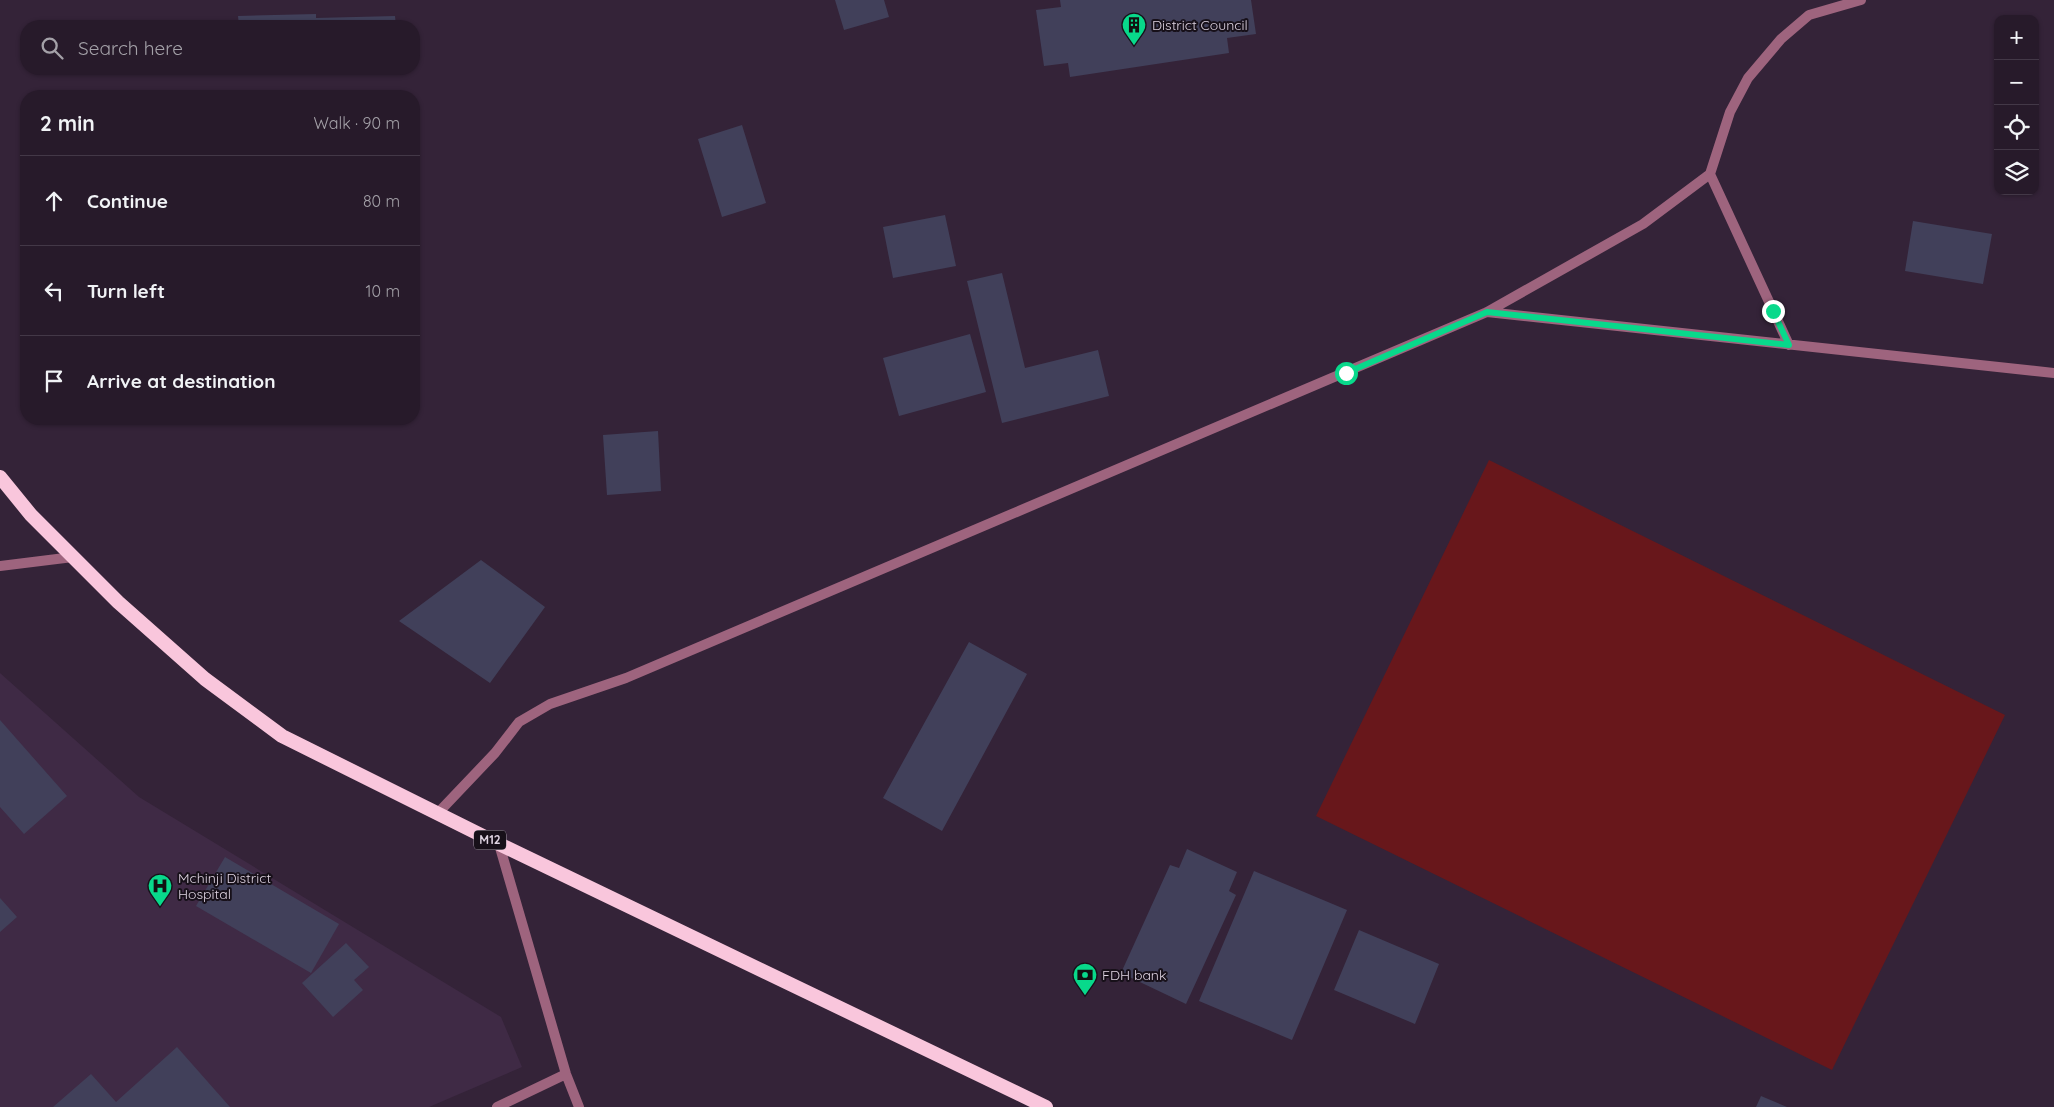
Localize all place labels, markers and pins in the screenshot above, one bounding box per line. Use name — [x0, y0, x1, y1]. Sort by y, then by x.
building icon: District Council — [1121, 12, 1147, 46]
place label: District Council — [1152, 16, 1248, 34]
place label: Mchinji District Hospital — [178, 869, 271, 903]
hospital icon: Mchinji District Hospital — [147, 873, 173, 907]
bank icon: FDH bank — [1072, 962, 1098, 996]
place label: FDH bank — [1102, 966, 1166, 984]

